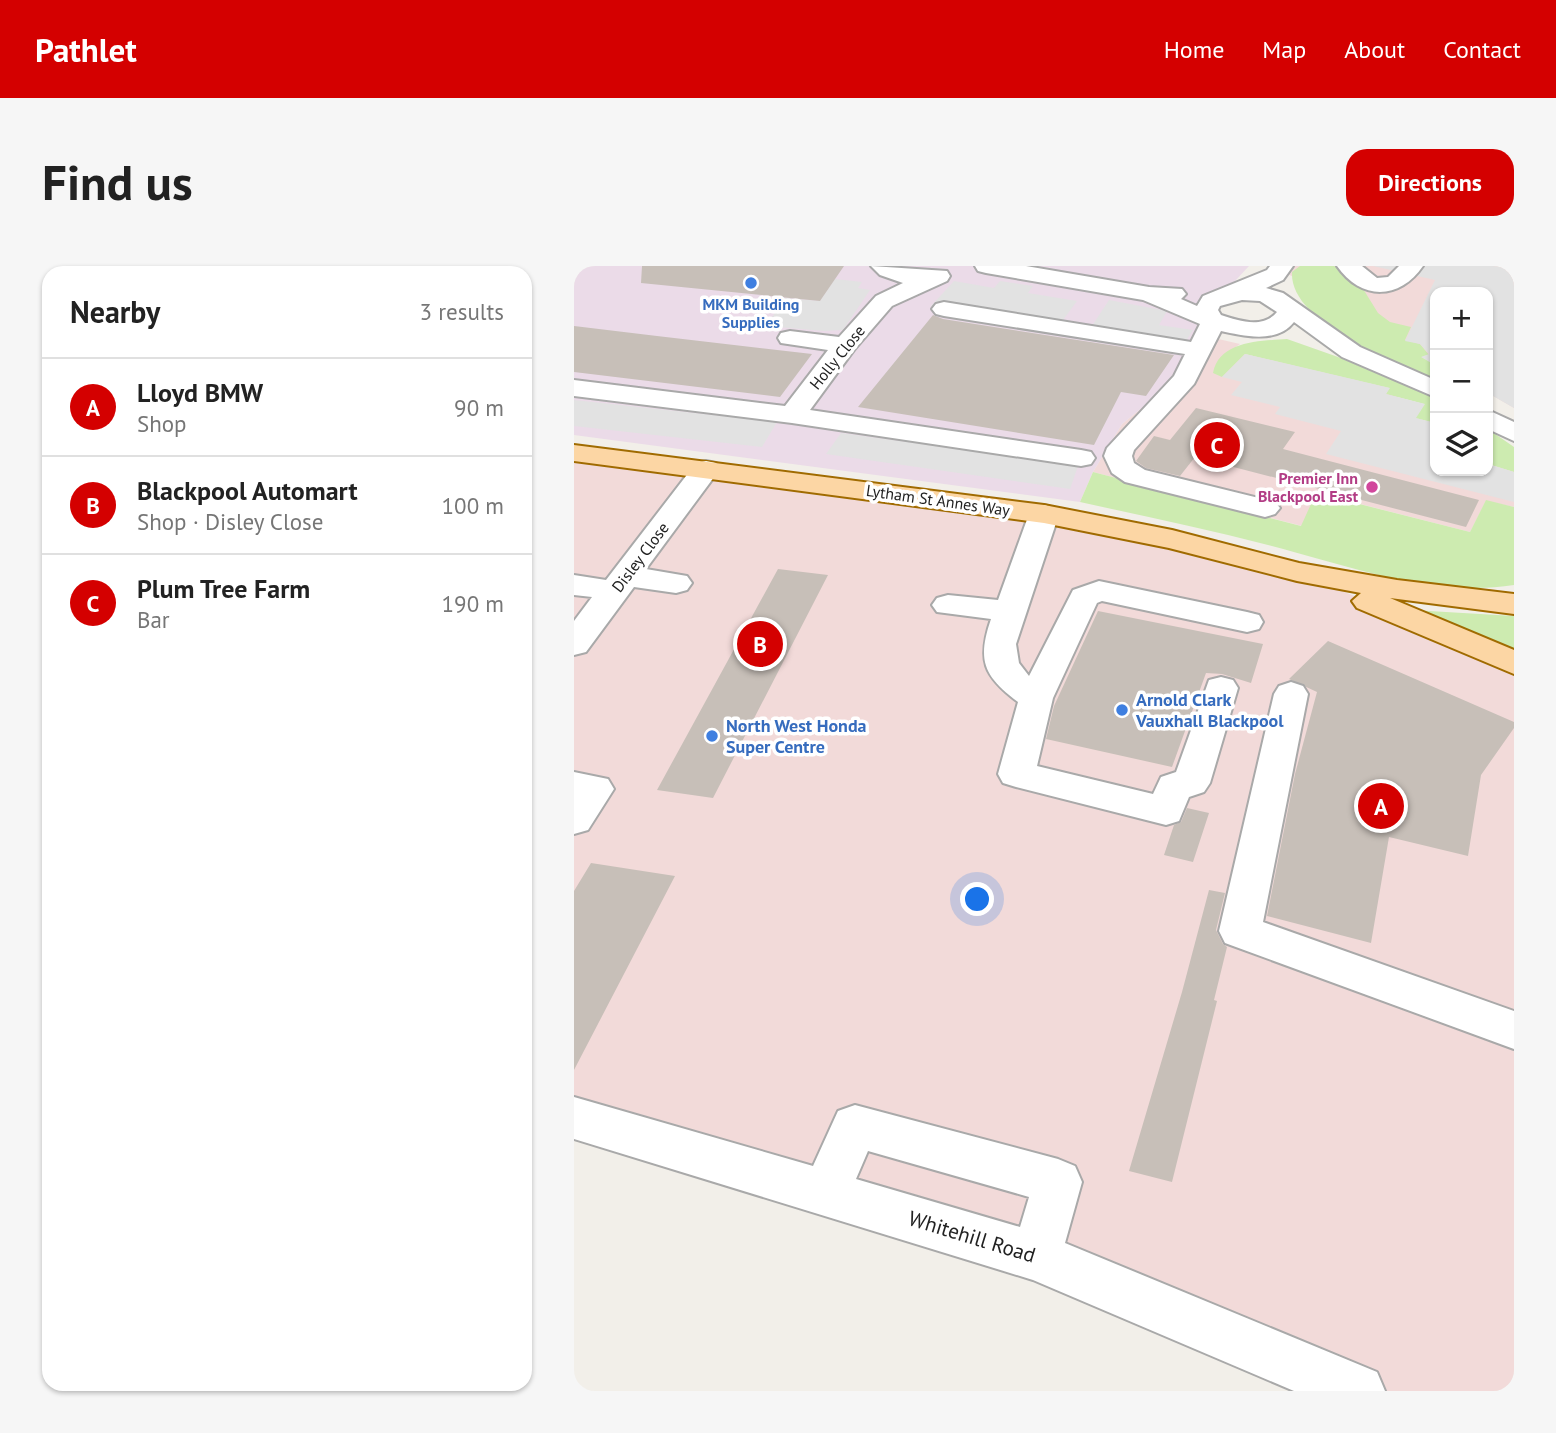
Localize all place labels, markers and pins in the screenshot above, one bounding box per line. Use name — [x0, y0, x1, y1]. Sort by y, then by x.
marker: MKM Building Supplies — [743, 275, 759, 291]
place label: MKM Building Supplies — [703, 294, 799, 332]
pin: C — [1194, 419, 1240, 471]
place label: Premier Inn Blackpool East — [1258, 468, 1358, 506]
marker: Premier Inn Blackpool East — [1364, 479, 1380, 495]
pin: B — [737, 618, 783, 670]
place label: Arnold Clark Vauxhall Blackpool — [1135, 688, 1284, 732]
marker: Arnold Clark Vauxhall Blackpool — [1114, 702, 1130, 718]
place label: North West Honda Super Centre — [726, 714, 867, 758]
marker: North West Honda Super Centre — [704, 728, 720, 744]
pin: A — [1358, 780, 1404, 832]

